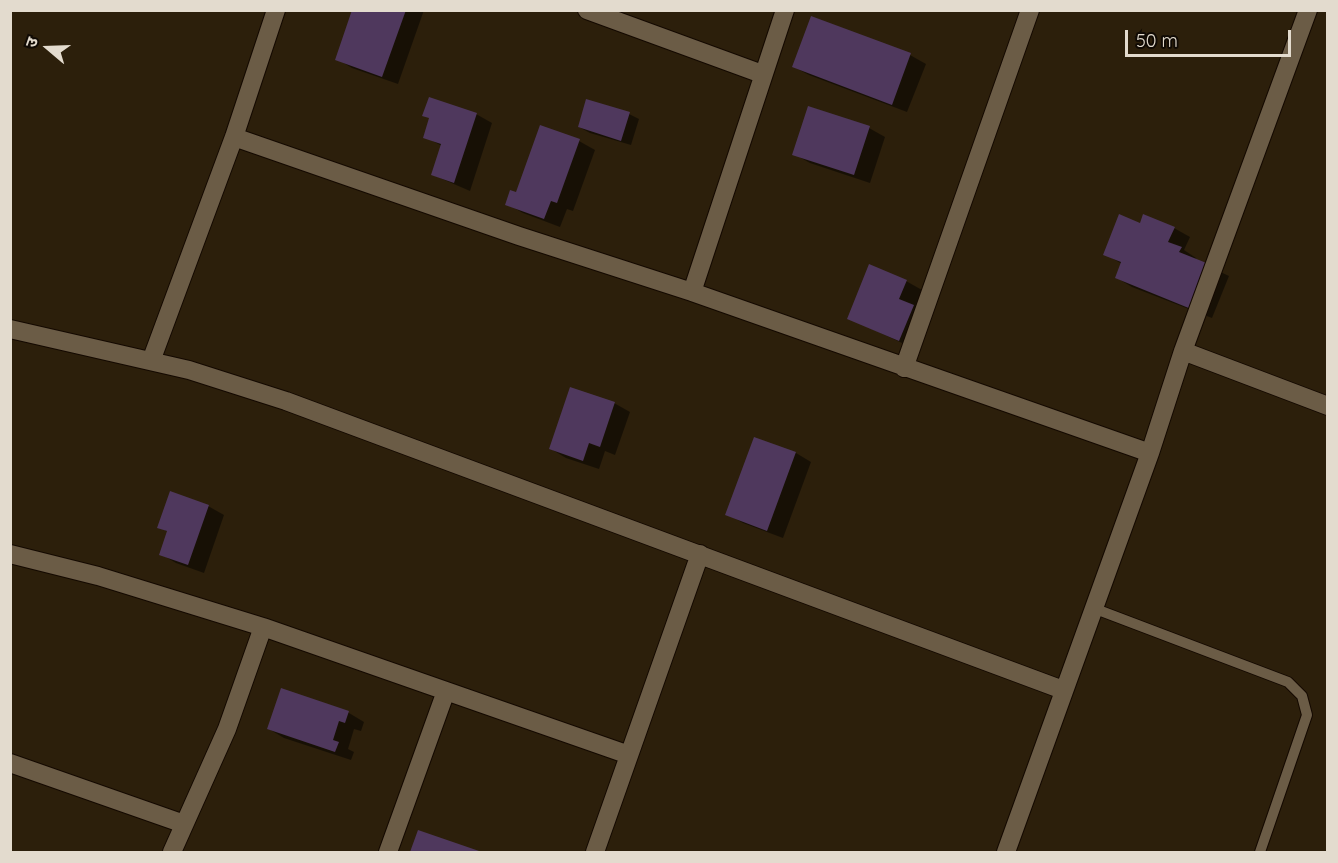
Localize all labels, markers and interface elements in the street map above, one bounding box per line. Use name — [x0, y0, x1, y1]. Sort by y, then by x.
north arrow — [18, 18, 78, 78]
scale bar — [1128, 18, 1294, 56]
text: 50 m — [1136, 29, 1178, 52]
text: उ — [20, 34, 42, 50]

